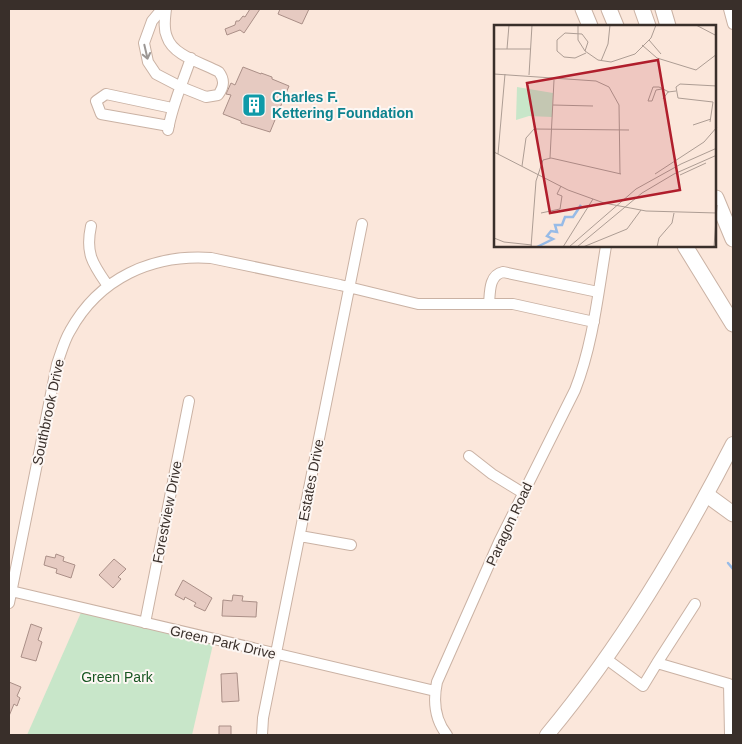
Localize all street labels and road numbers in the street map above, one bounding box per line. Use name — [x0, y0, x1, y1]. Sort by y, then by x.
street label: Southbrook Drive — [29, 357, 67, 467]
street label: Estates Drive — [295, 437, 327, 522]
street label: Forestview Drive — [149, 459, 185, 565]
street label: Paragon Road — [483, 480, 535, 568]
street label: Green Park Drive — [169, 622, 278, 662]

